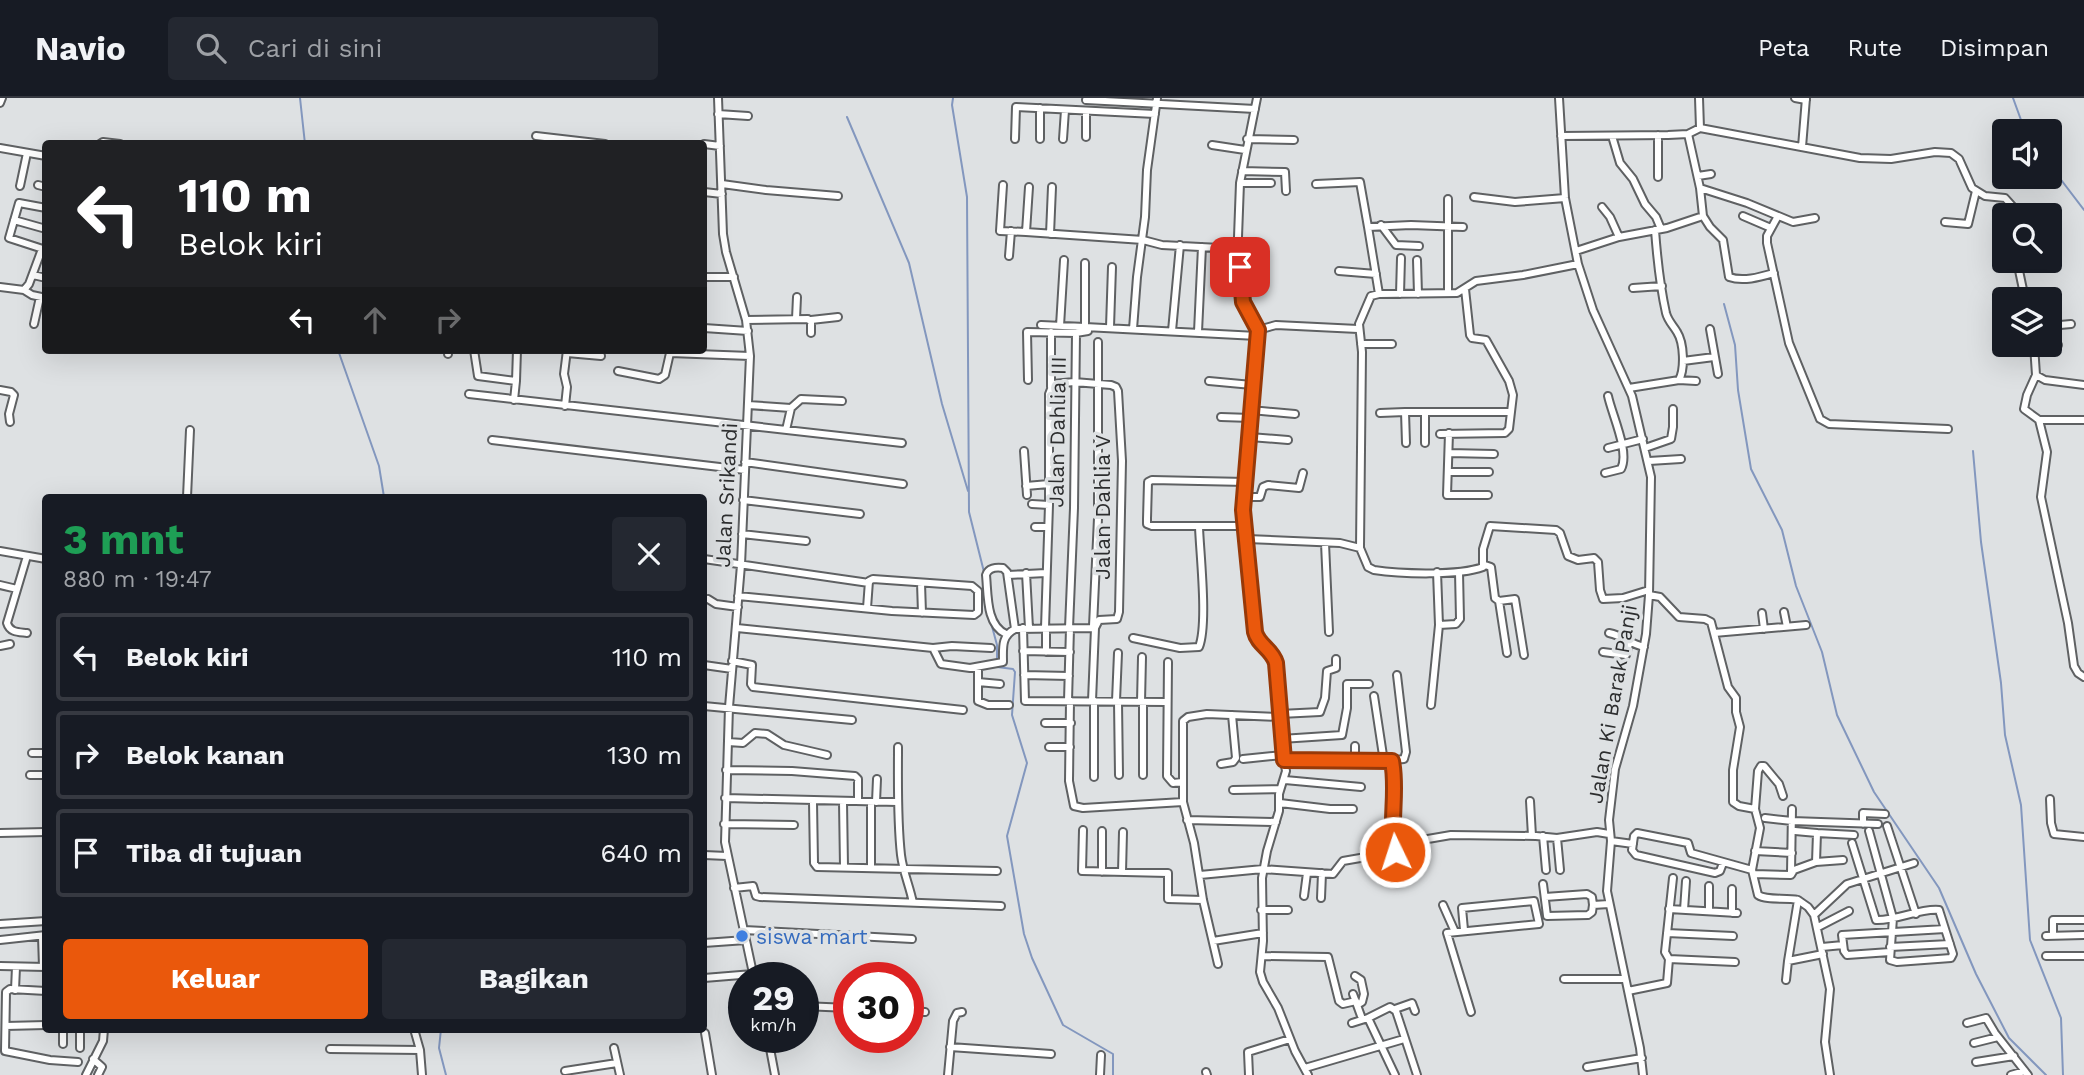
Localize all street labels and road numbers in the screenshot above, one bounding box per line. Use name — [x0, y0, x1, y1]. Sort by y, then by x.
street label: Jalan Dahlia III — [1043, 356, 1071, 508]
street label: Jalan Srikandi — [710, 422, 742, 568]
street label: Jalan Dahlia V — [1090, 434, 1115, 580]
street label: Jalan Ki Barak Panji — [1582, 603, 1642, 805]

